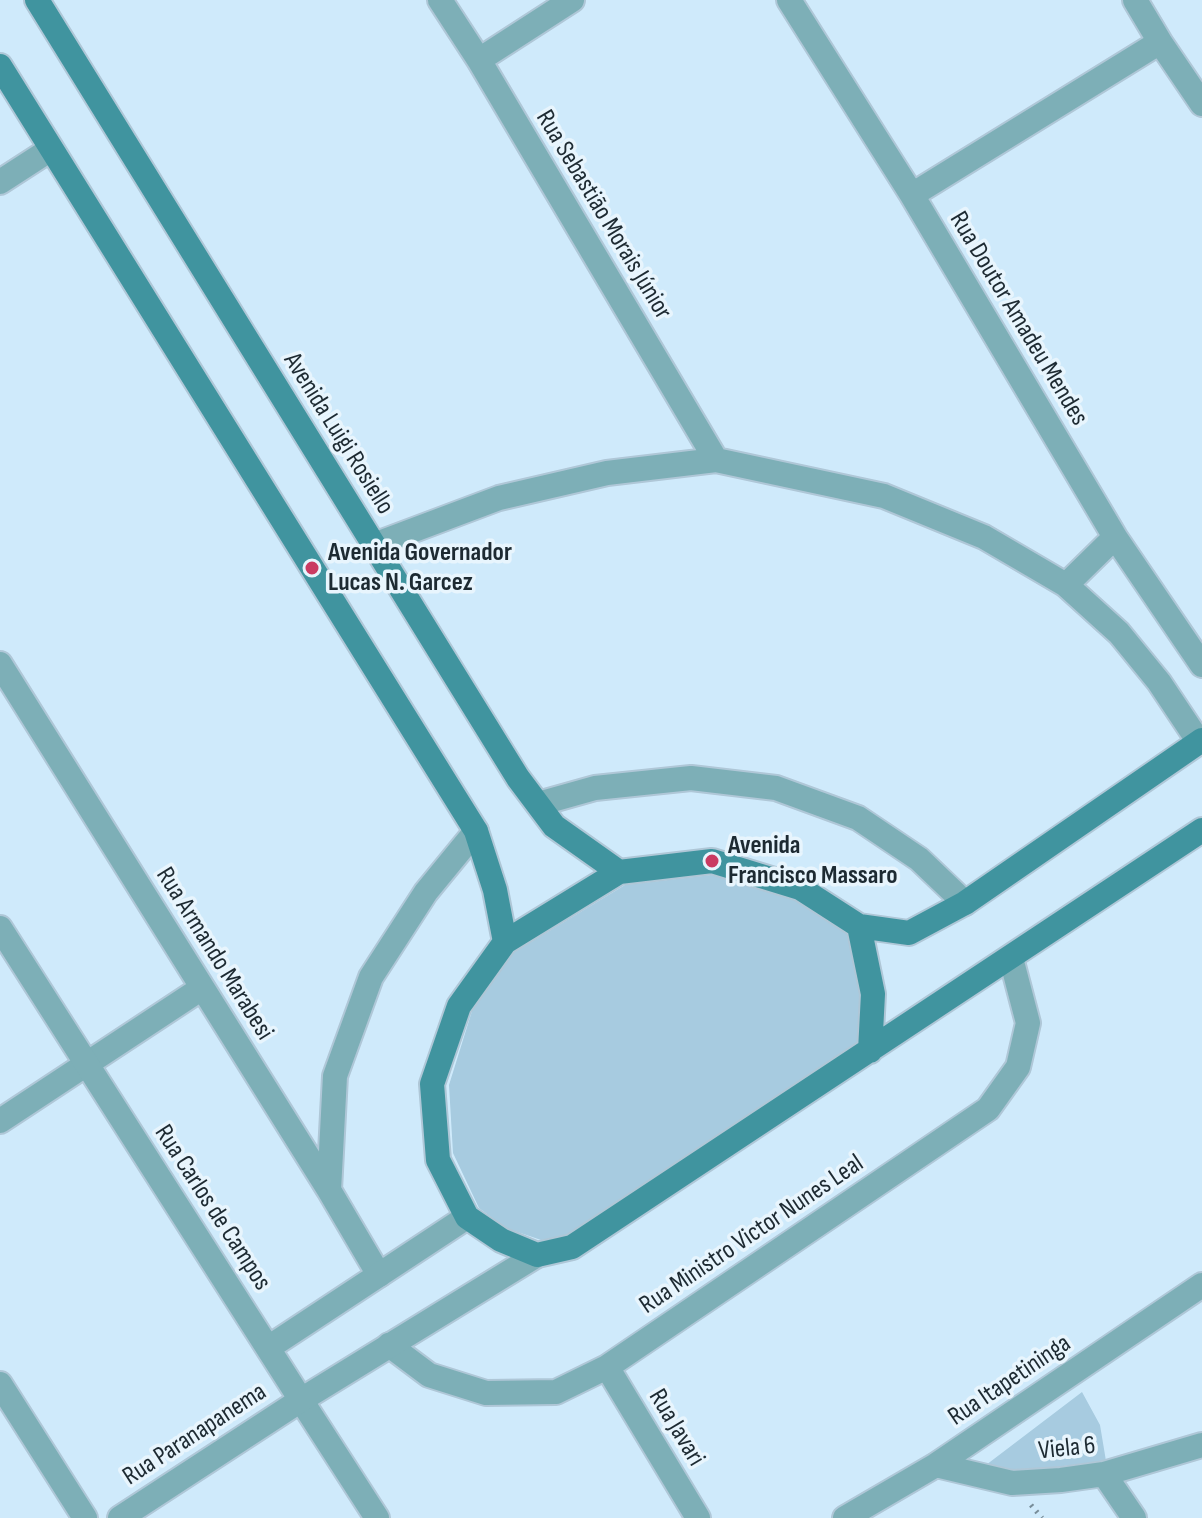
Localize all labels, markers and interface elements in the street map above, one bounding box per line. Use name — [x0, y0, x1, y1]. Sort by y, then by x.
street label: Rua Sebastião Morais Júnior — [528, 105, 678, 325]
street label: Rua Doutor Amadeu Mendes — [942, 206, 1094, 432]
street label: Avenida Luigi Rosiello — [276, 348, 400, 520]
place label: Avenida Governador Lucas N. Garcez — [328, 537, 512, 598]
marker: Avenida Governador Lucas N. Garcez — [303, 559, 321, 577]
place label: Avenida Francisco Massaro — [728, 830, 898, 892]
marker: Avenida Francisco Massaro — [703, 852, 721, 870]
street label: Rua Armando Marabesi — [148, 862, 280, 1046]
street label: Rua Carlos de Campos — [147, 1119, 277, 1297]
street label: Rua Ministro Victor Nunes Leal — [634, 1148, 870, 1322]
street label: Rua Itapetininga — [943, 1329, 1077, 1433]
street label: Rua Paranapanema — [117, 1377, 273, 1493]
street label: Rua Javari — [641, 1384, 711, 1472]
street label: Viela 6 — [1037, 1430, 1097, 1468]

